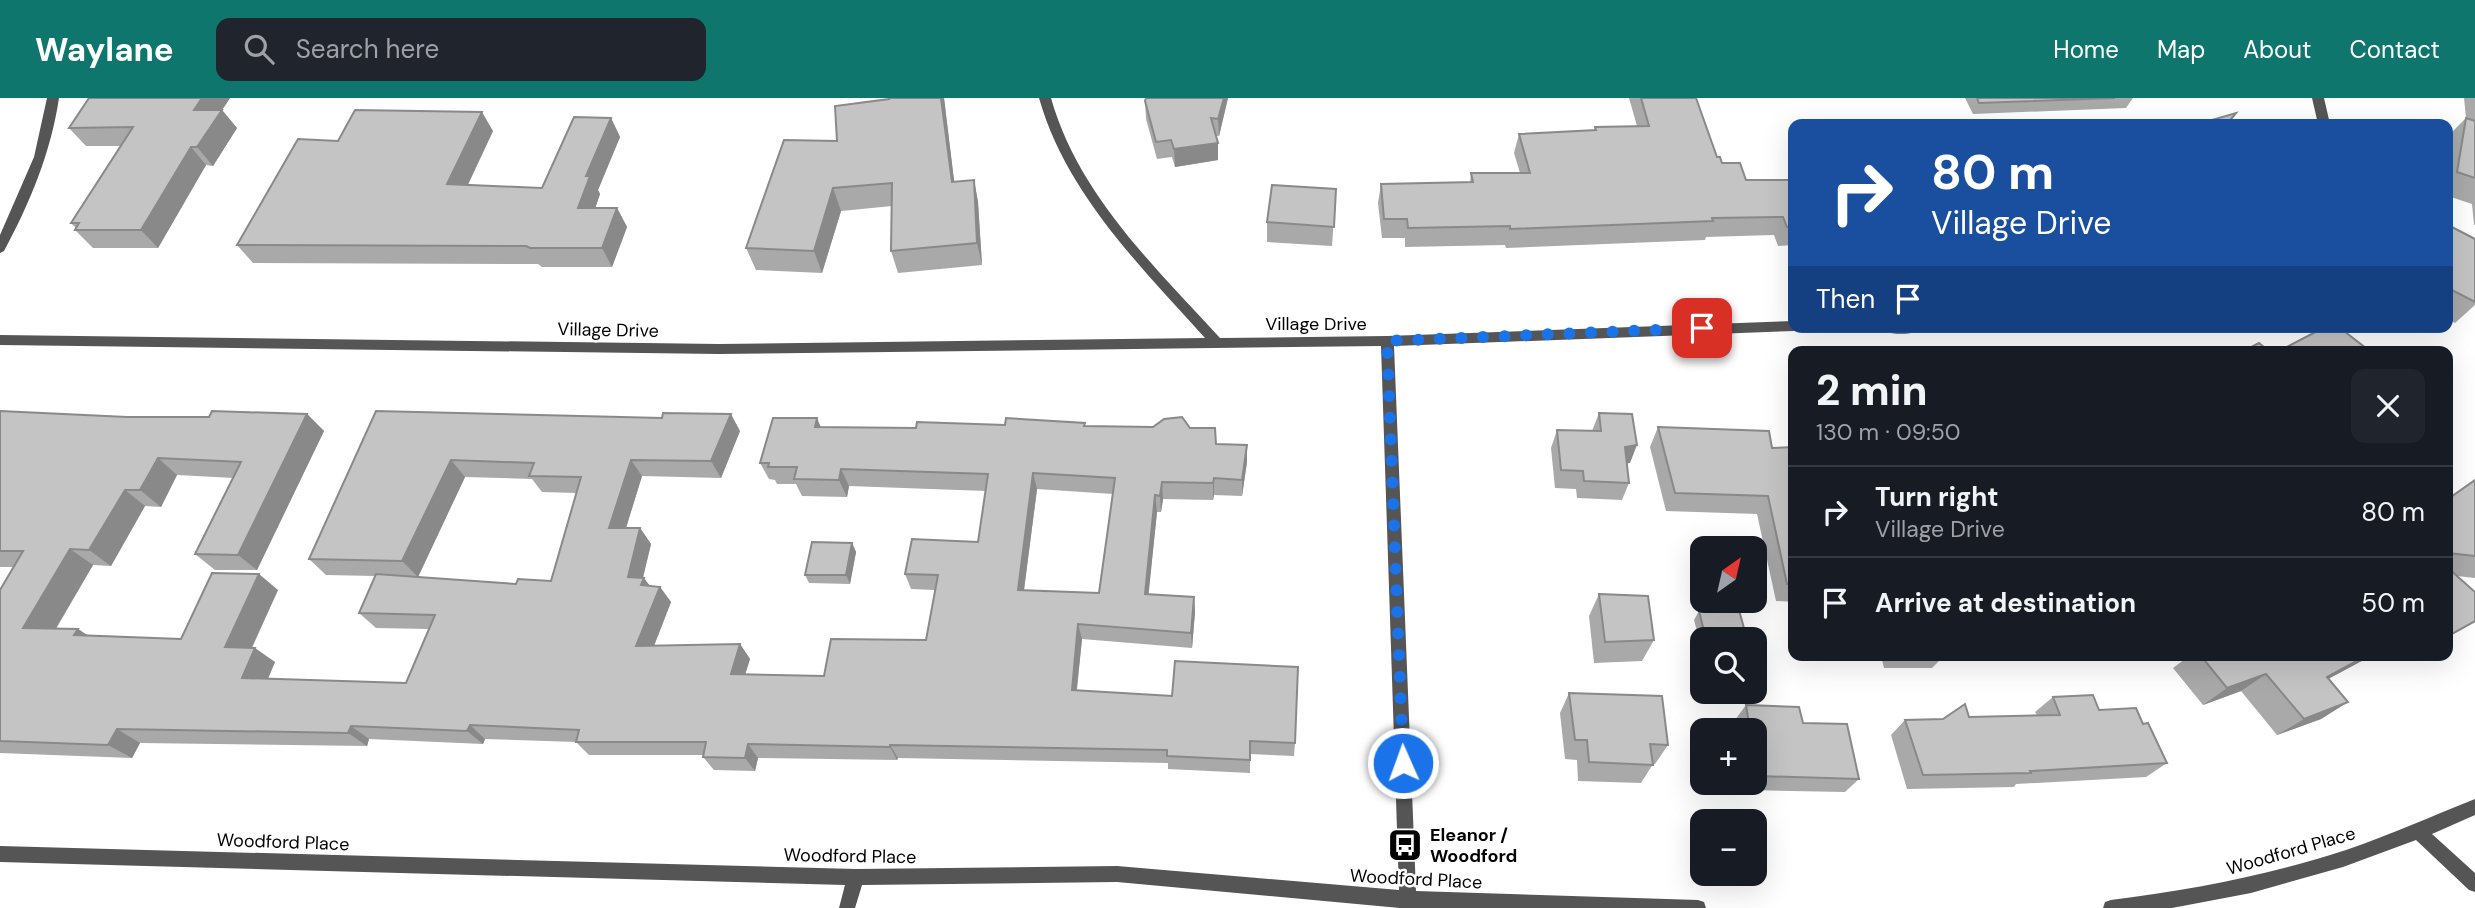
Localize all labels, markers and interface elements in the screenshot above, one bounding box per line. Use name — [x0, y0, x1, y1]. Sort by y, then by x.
search box — [216, 18, 706, 81]
text: Waylane — [35, 28, 174, 71]
icon: search — [240, 30, 278, 68]
text: Search here — [296, 32, 439, 66]
text: Home — [2053, 34, 2119, 65]
text: Map — [2157, 34, 2205, 65]
text: About — [2243, 34, 2312, 65]
text: Contact — [2350, 34, 2440, 65]
text: 80 m — [1931, 140, 2054, 204]
icon: right — [1816, 147, 1907, 238]
text: Village Drive — [1931, 202, 2111, 244]
icon: arrive — [1889, 280, 1927, 318]
text: Then — [1816, 282, 1875, 316]
pin — [1672, 298, 1732, 358]
icon: arrive — [1683, 309, 1721, 347]
street label: Village Drive — [1265, 312, 1367, 336]
street label: Village Drive — [557, 317, 659, 343]
text: 2 min — [1816, 363, 1927, 418]
button: close — [2351, 369, 2425, 443]
text: 130 m · 09:50 — [1816, 417, 1961, 447]
text: Turn right — [1875, 480, 1999, 514]
icon: right — [1816, 493, 1854, 531]
text: 80 m — [2361, 495, 2425, 529]
text: Village Drive — [1875, 514, 2005, 544]
north arrow — [1690, 536, 1768, 612]
map controls — [1690, 536, 1767, 886]
icon: arrive — [1816, 584, 1854, 622]
text: Arrive at destination — [1875, 586, 2136, 620]
text: 50 m — [2361, 586, 2425, 620]
button: search — [1690, 627, 1767, 704]
button: + — [1690, 718, 1767, 795]
position arrow — [1366, 726, 1440, 800]
button: − — [1690, 809, 1767, 886]
street label: Woodford Place — [2224, 821, 2358, 881]
place label: Eleanor / Woodford — [1430, 823, 1517, 868]
bus stop icon: Eleanor / Woodford — [1386, 826, 1424, 864]
street label: Woodford Place — [216, 828, 350, 856]
street label: Woodford Place — [783, 843, 917, 869]
street label: Woodford Place — [1349, 864, 1483, 894]

